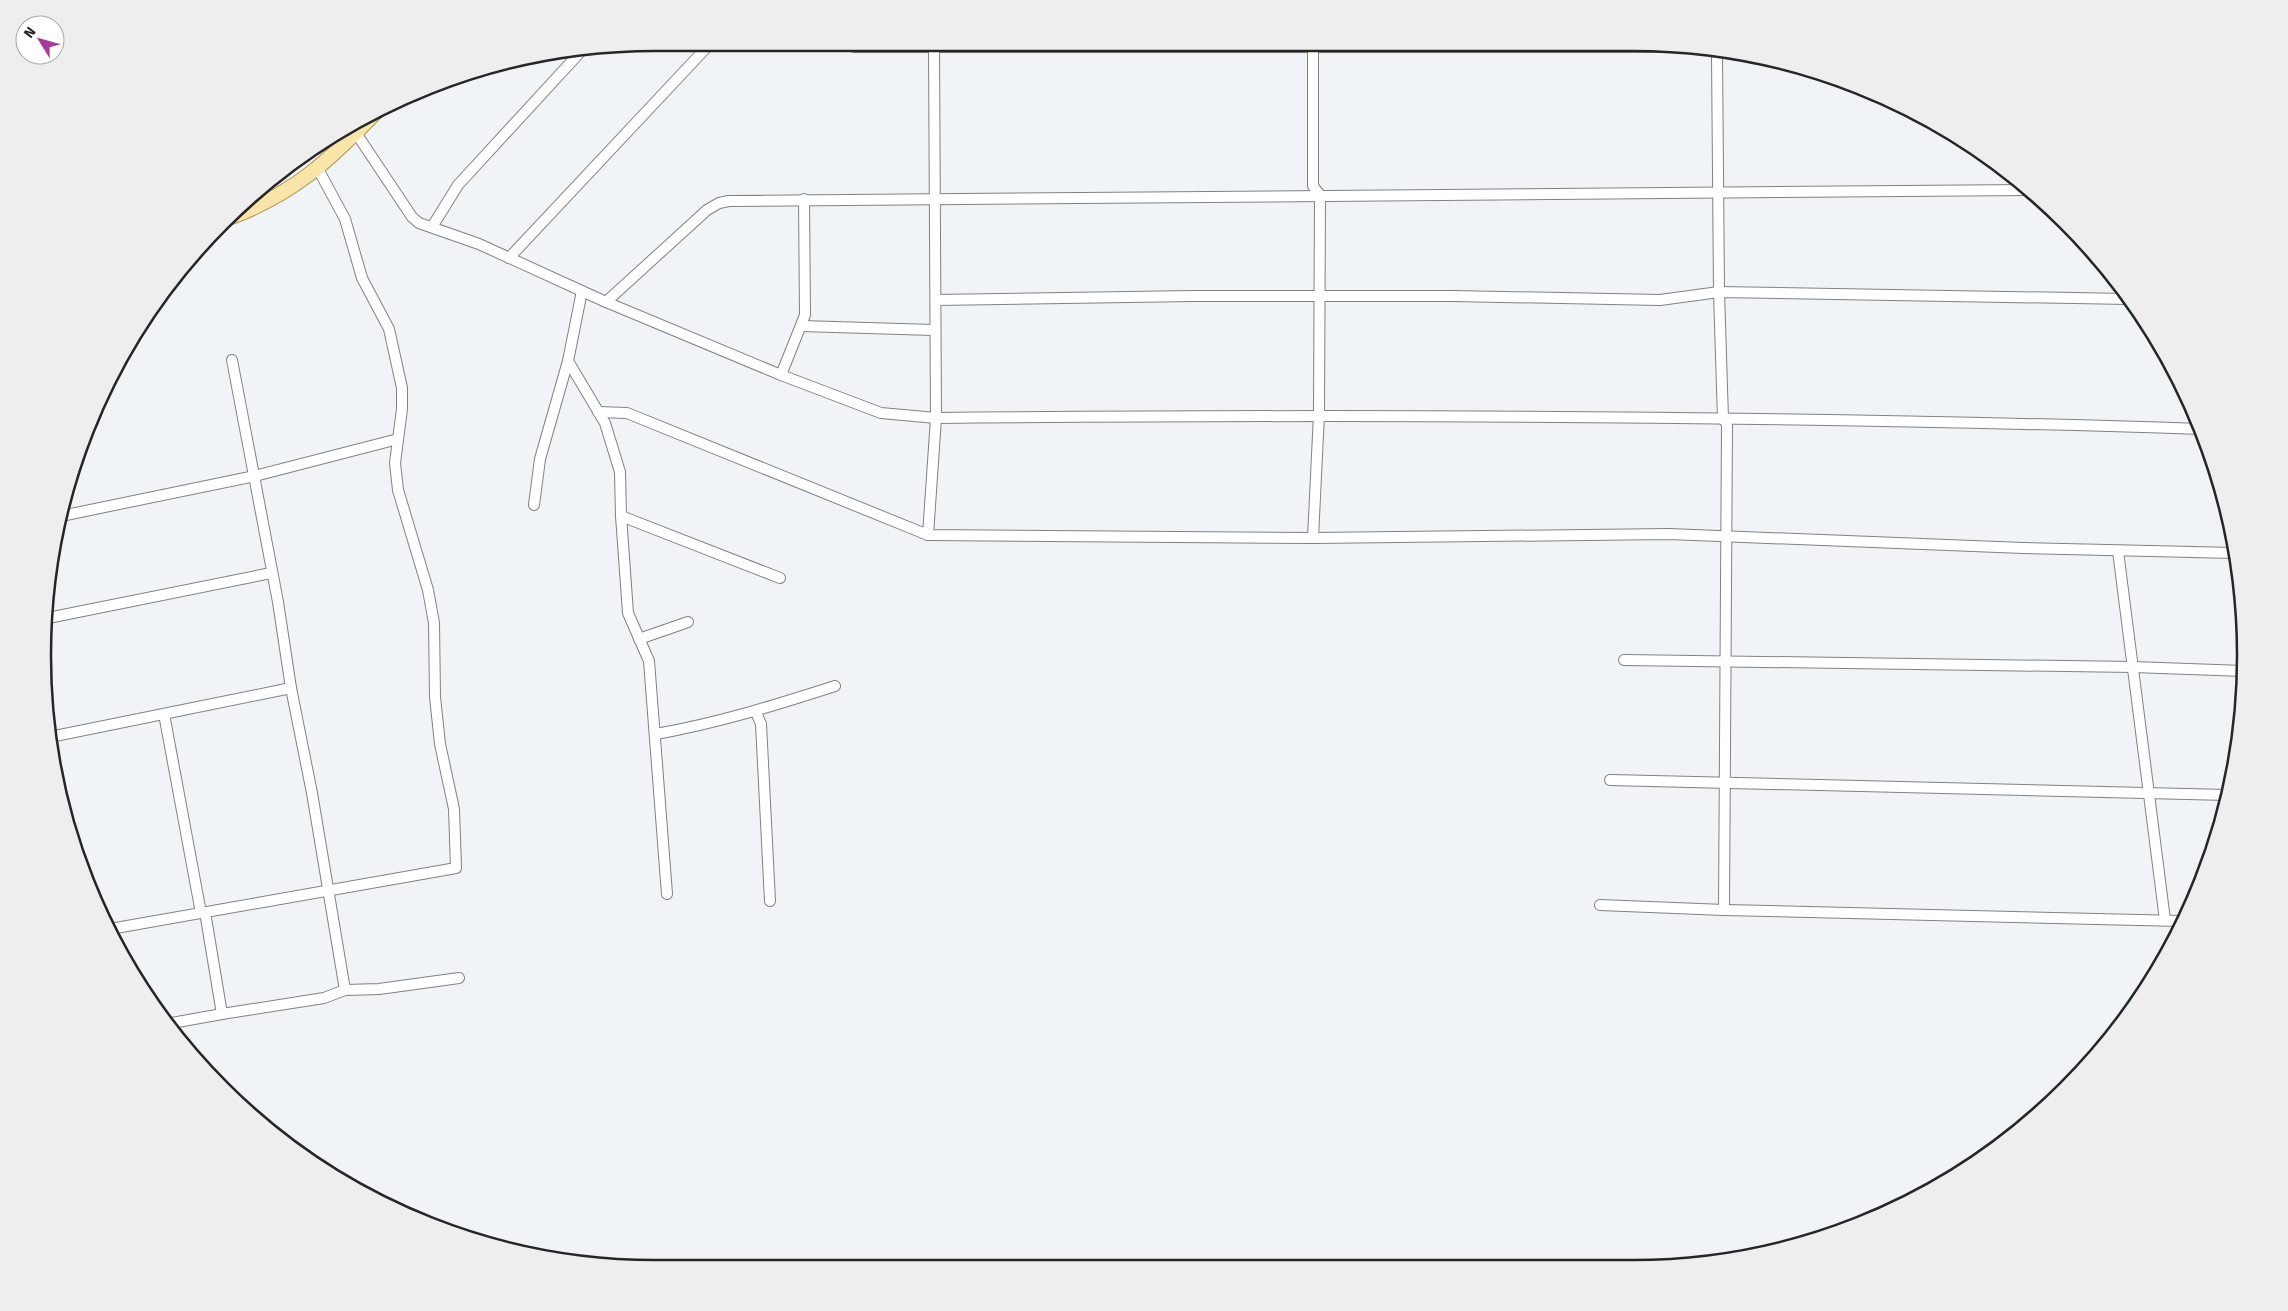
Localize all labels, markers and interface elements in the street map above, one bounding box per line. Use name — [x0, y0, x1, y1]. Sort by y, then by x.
north arrow — [15, 15, 65, 65]
text: N — [20, 24, 40, 41]

